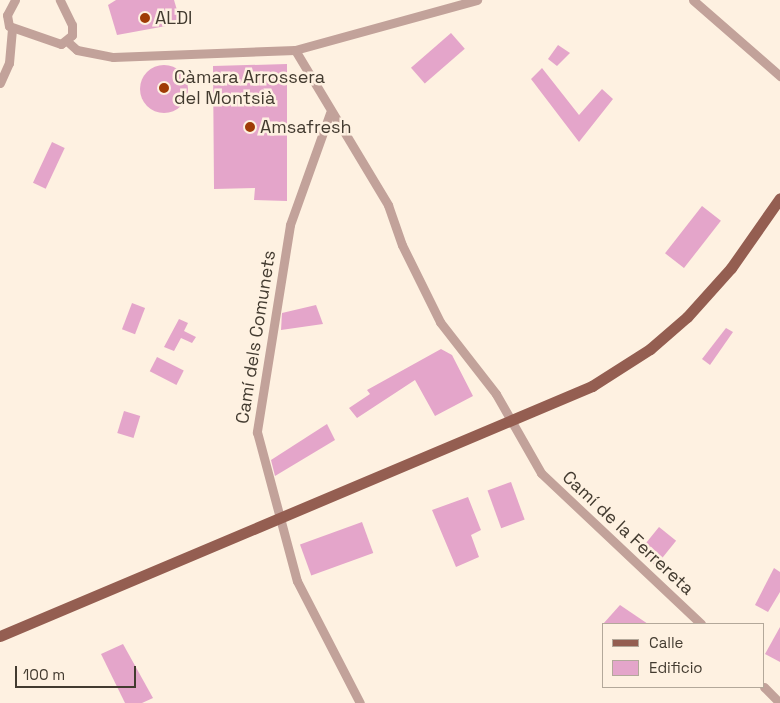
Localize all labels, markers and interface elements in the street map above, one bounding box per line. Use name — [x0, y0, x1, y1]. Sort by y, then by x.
place label: ALDI — [155, 7, 192, 29]
marker: ALDI — [139, 12, 151, 24]
place label: Càmara Arrossera del Montsià — [174, 67, 325, 110]
marker: Càmara Arrossera del Montsià — [158, 82, 170, 94]
place label: Amsafresh — [260, 116, 352, 138]
marker: Amsafresh — [244, 121, 256, 133]
street label: Camí dels Comunets — [232, 249, 280, 425]
street label: Camí de la Ferrereta — [558, 466, 698, 600]
legend — [602, 623, 765, 688]
text: Calle — [649, 633, 684, 652]
scale bar — [18, 656, 139, 688]
text: Edificio — [649, 658, 703, 677]
text: 100 m — [23, 665, 65, 684]

